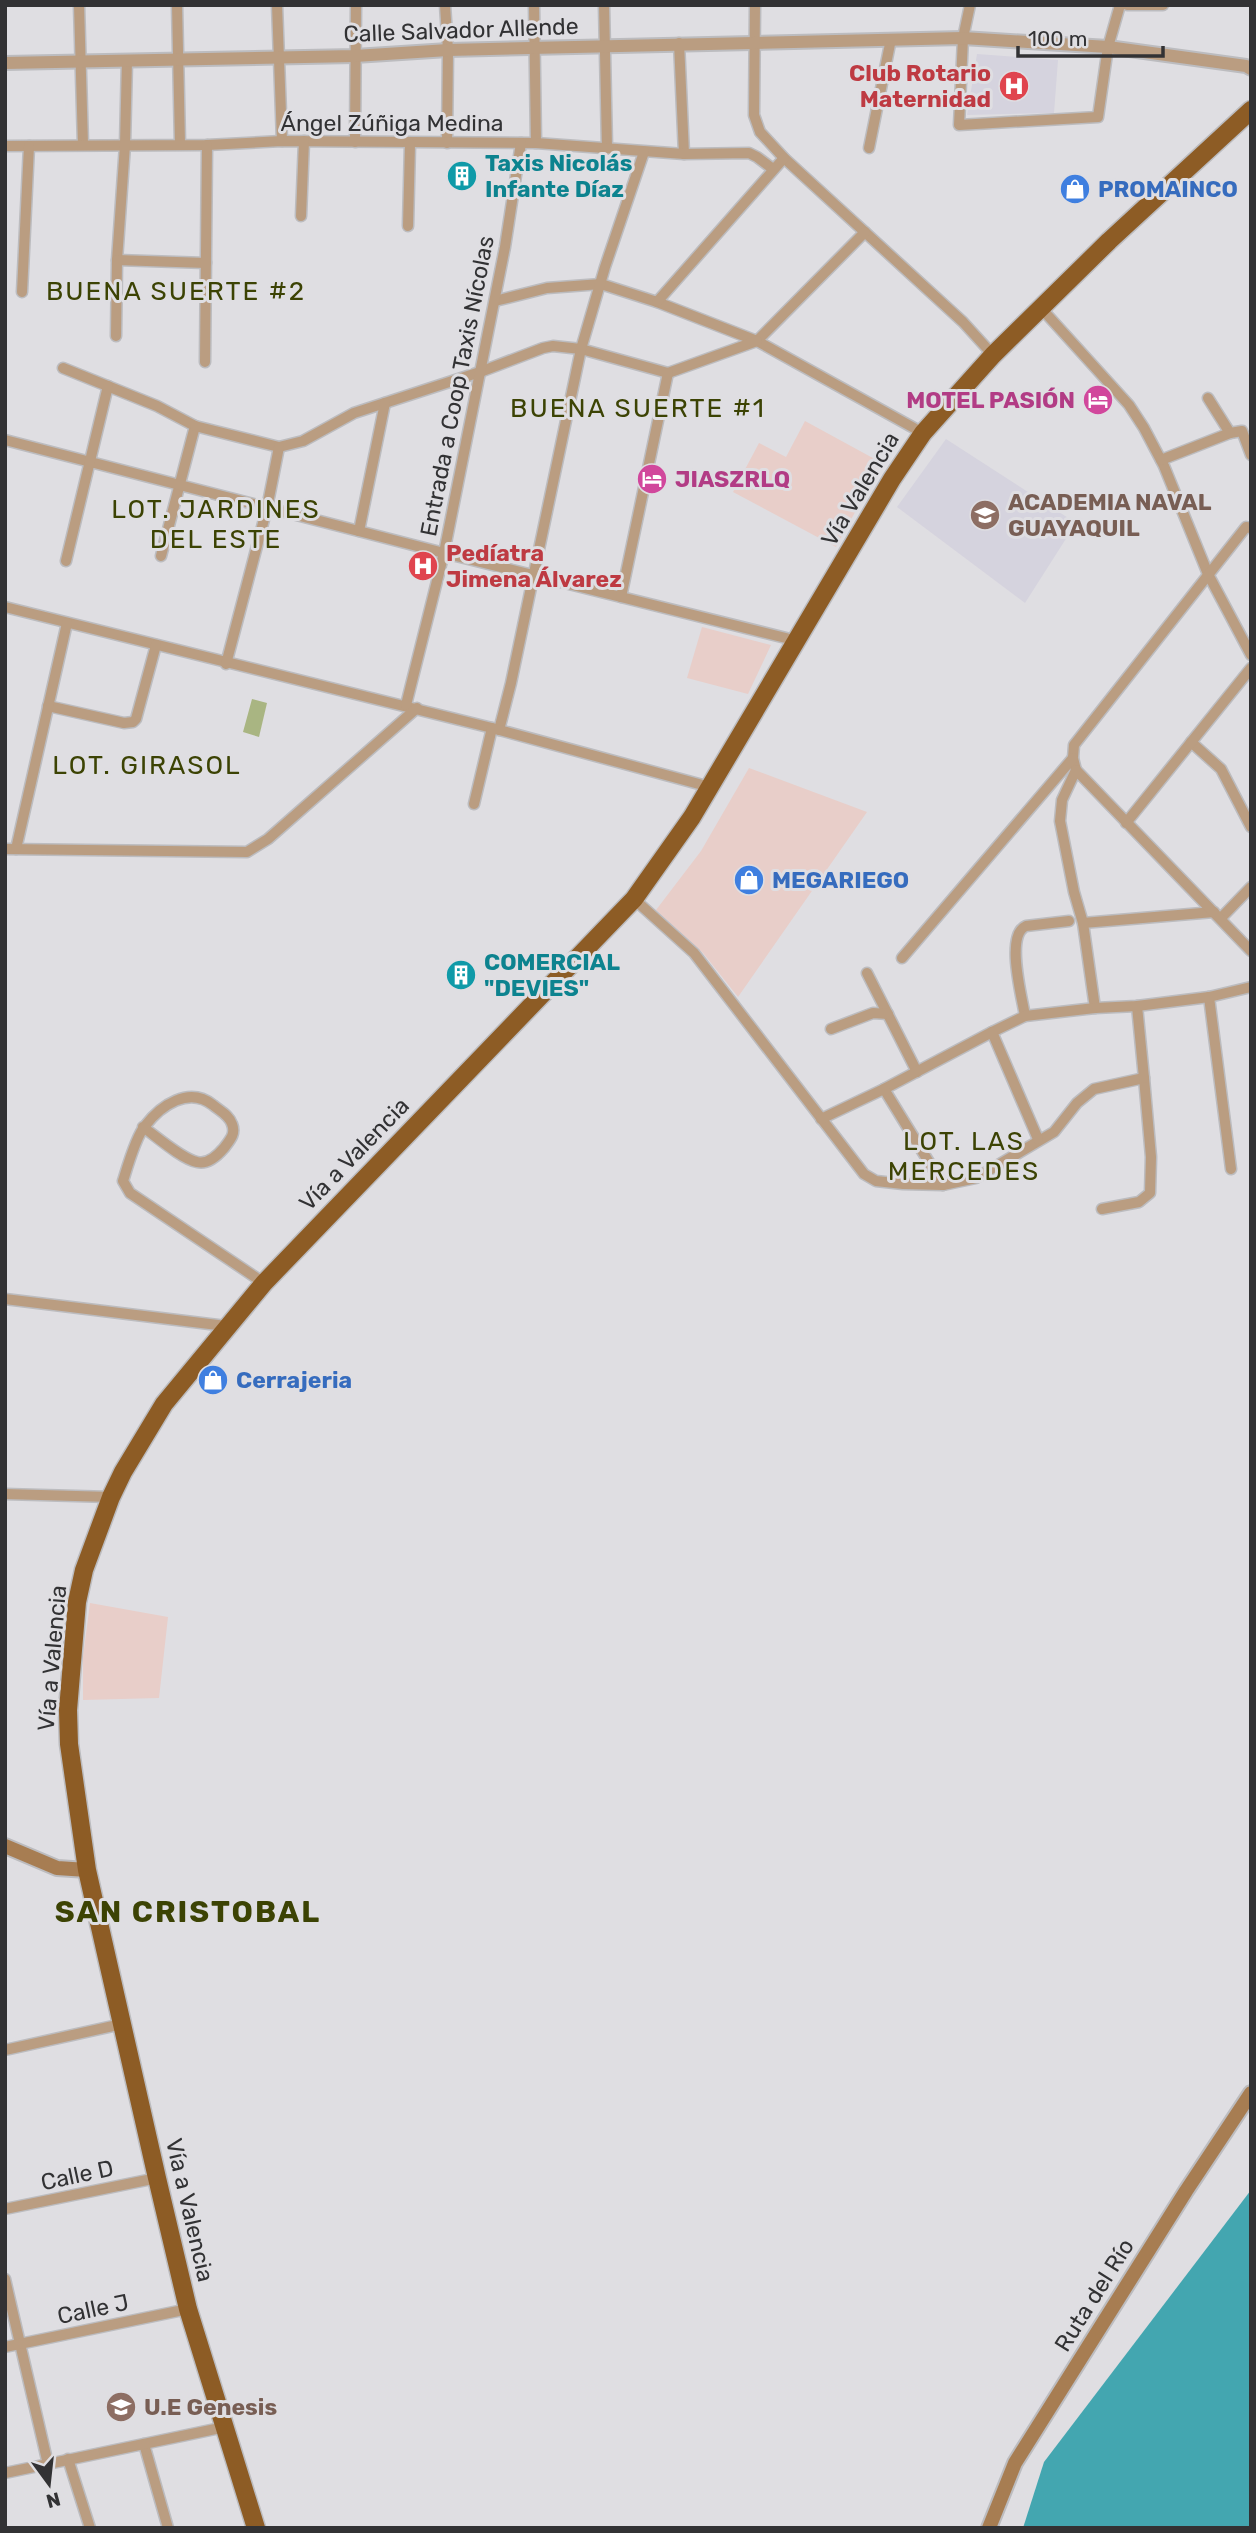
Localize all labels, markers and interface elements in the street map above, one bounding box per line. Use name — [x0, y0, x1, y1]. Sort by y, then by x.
street label: Calle Salvador Allende — [343, 12, 579, 48]
scale bar — [1018, 14, 1163, 58]
text: 100 m — [1028, 26, 1087, 51]
place label: Club Rotario Maternidad — [849, 59, 991, 113]
hospital icon: Club Rotario Maternidad — [997, 69, 1031, 103]
street label: Ángel Zúñiga Medina — [280, 109, 504, 137]
place label: Taxis Nicolás Infante Díaz — [485, 149, 633, 203]
building icon: Taxis Nicolás Infante Díaz — [445, 159, 479, 193]
shop icon: PROMAINCO — [1058, 172, 1092, 206]
place label: PROMAINCO — [1098, 175, 1238, 203]
street label: Entrada a Coop Taxis Nícolas — [414, 233, 500, 539]
district label: BUENA SUERTE #2 — [46, 276, 306, 307]
hotel icon: MOTEL PASIÓN — [1081, 383, 1115, 417]
place label: MOTEL PASIÓN — [906, 386, 1075, 414]
district label: BUENA SUERTE #1 — [510, 393, 766, 424]
street label: Vía Valencia — [815, 427, 905, 551]
hotel icon: JIASZRLQ — [635, 462, 669, 496]
place label: JIASZRLQ — [675, 465, 790, 493]
place label: ACADEMIA NAVAL GUAYAQUIL — [1008, 488, 1212, 542]
district label: LOT. JARDINES DEL ESTE — [111, 494, 321, 555]
school or university icon: ACADEMIA NAVAL GUAYAQUIL — [968, 498, 1002, 532]
place label: Pedíatra Jimena Álvarez — [446, 539, 622, 593]
hospital icon: Pedíatra Jimena Álvarez — [406, 549, 440, 583]
district label: LOT. GIRASOL — [52, 750, 242, 781]
shop icon: MEGARIEGO — [732, 863, 766, 897]
place label: MEGARIEGO — [772, 866, 909, 894]
place label: COMERCIAL "DEVIES" — [484, 948, 620, 1002]
building icon: COMERCIAL "DEVIES" — [444, 958, 478, 992]
street label: Vía a Valencia — [293, 1092, 415, 1216]
district label: LOT. LAS MERCEDES — [888, 1126, 1040, 1187]
shop icon: Cerrajeria — [196, 1363, 230, 1397]
place label: Cerrajeria — [236, 1366, 352, 1394]
street label: Vía a Valencia — [32, 1584, 72, 1732]
district label: SAN CRISTOBAL — [55, 1894, 321, 1930]
street label: Vía a Valencia — [160, 2136, 220, 2284]
street label: Calle D — [38, 2154, 116, 2196]
street label: Ruta del Río — [1048, 2233, 1140, 2357]
street label: Calle J — [55, 2288, 131, 2330]
school or university icon: U.E Genesis — [104, 2390, 138, 2424]
place label: U.E Genesis — [144, 2393, 277, 2421]
north arrow — [14, 2449, 84, 2519]
text: N — [44, 2487, 63, 2513]

